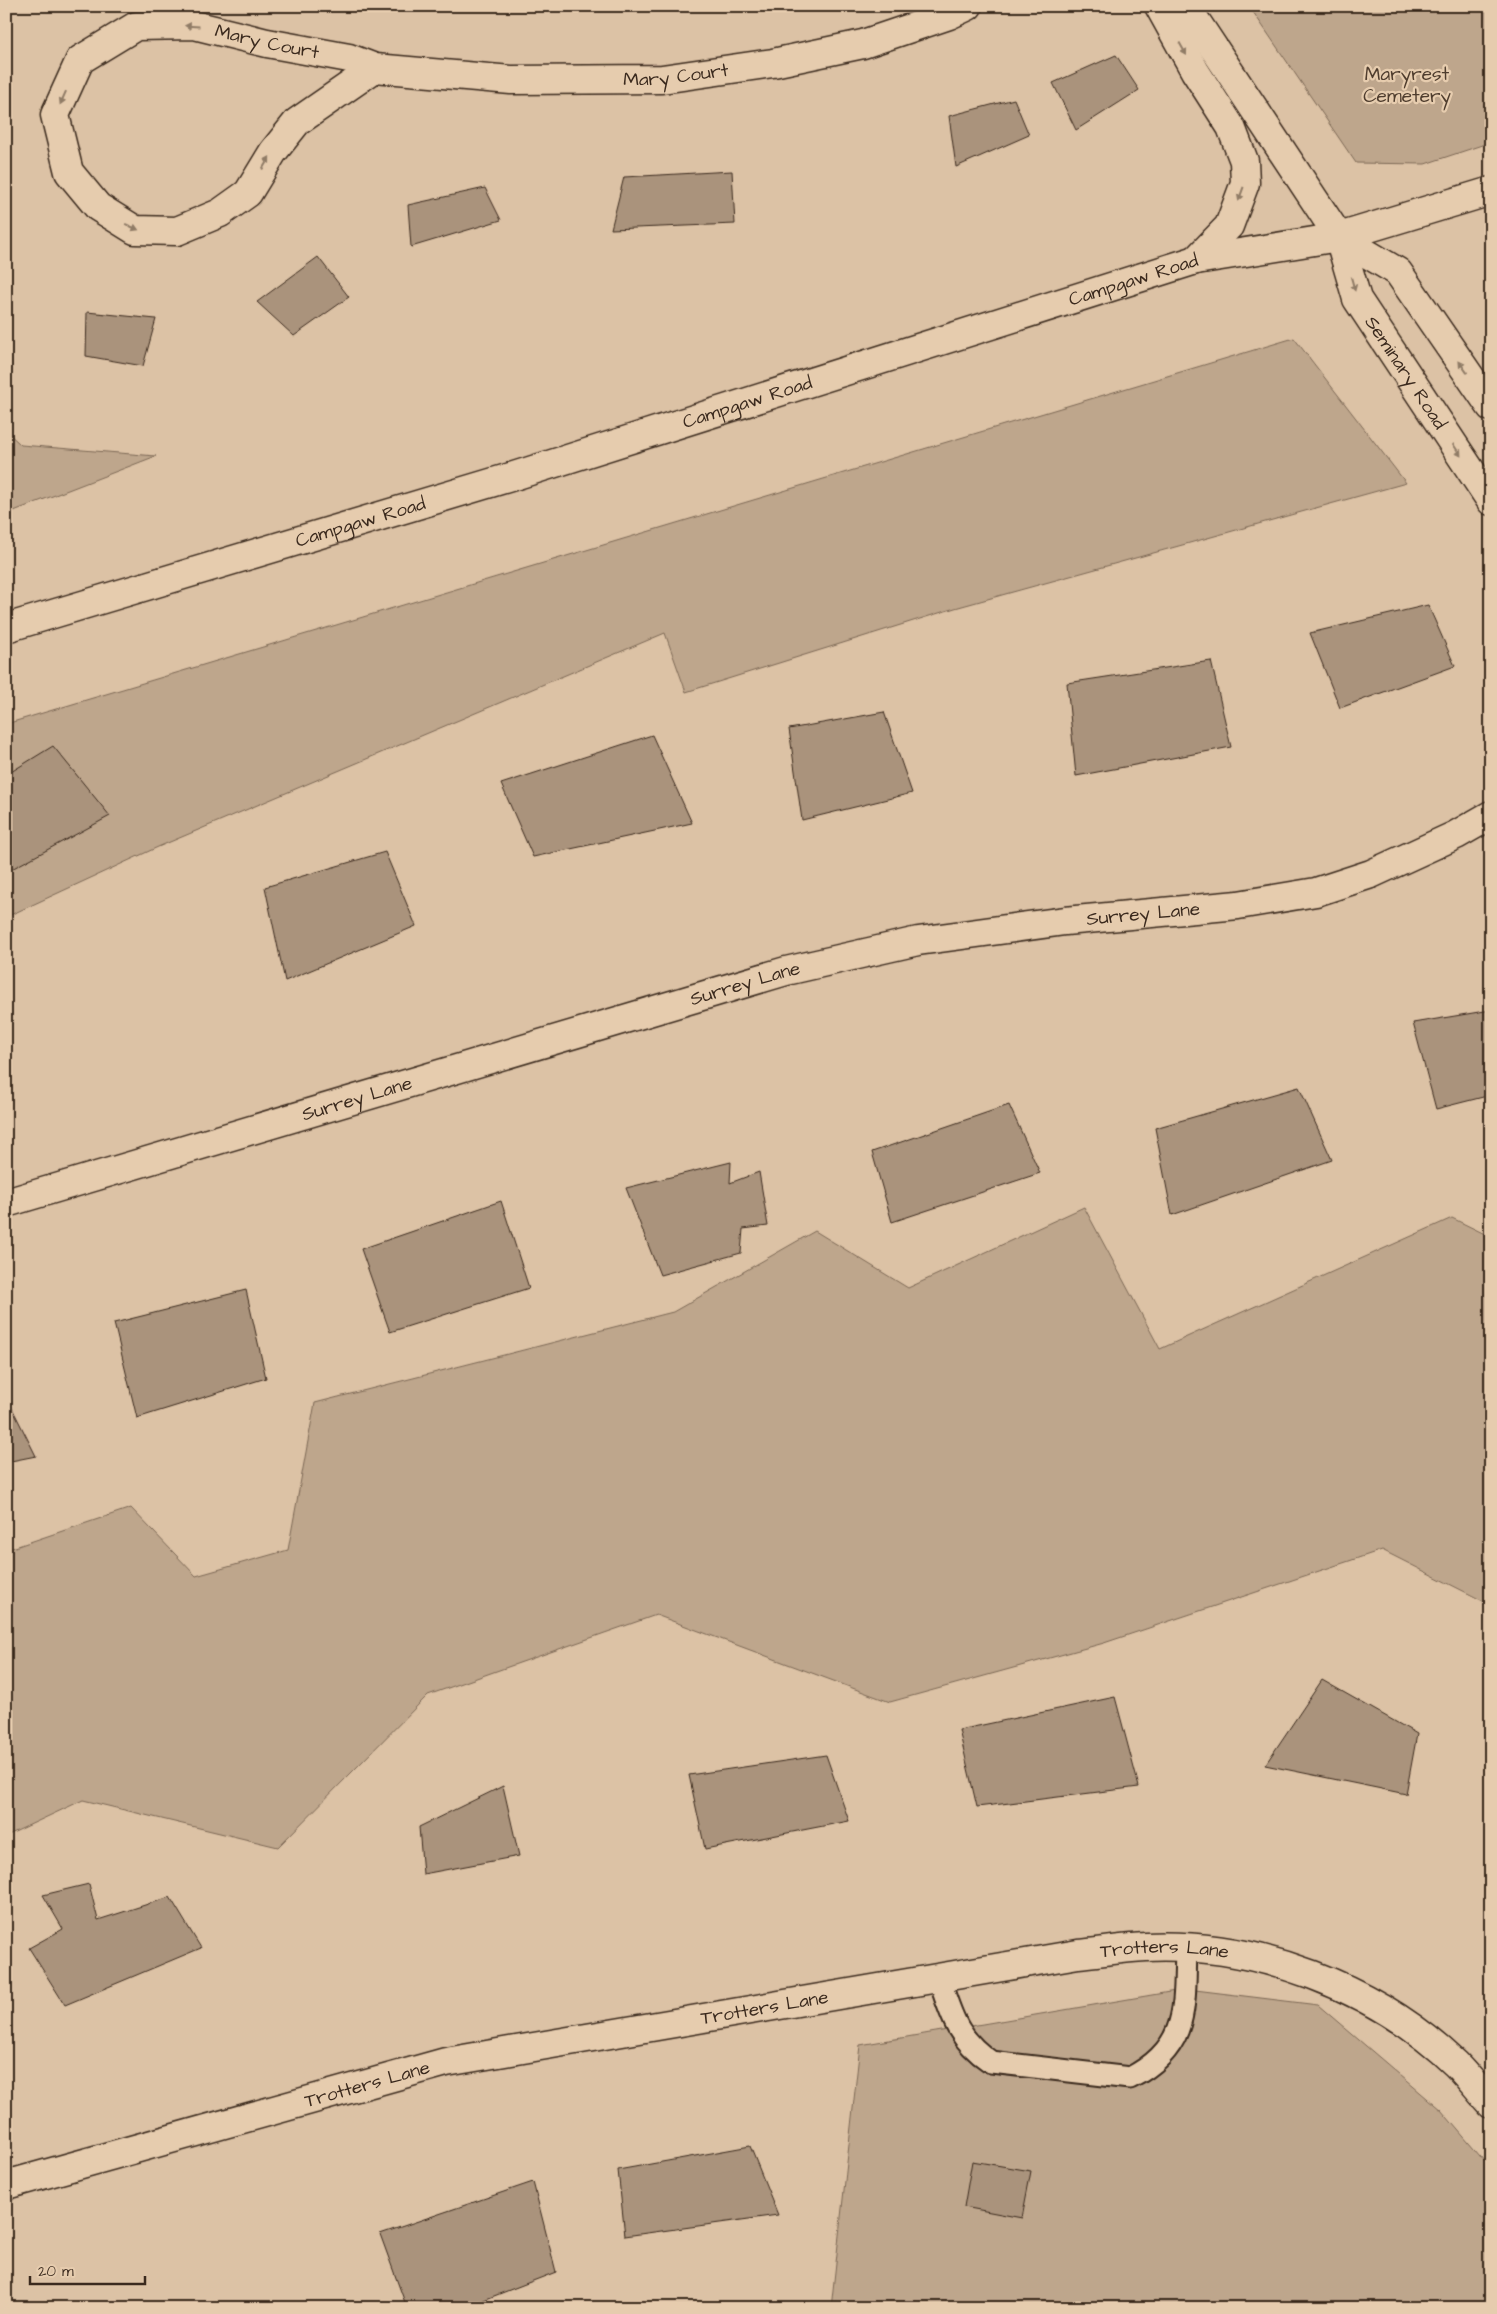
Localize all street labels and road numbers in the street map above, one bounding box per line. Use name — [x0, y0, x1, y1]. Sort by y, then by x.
street label: Mary Court — [212, 17, 322, 66]
street label: Mary Court — [623, 56, 731, 94]
street label: Campgaw Road — [1065, 247, 1202, 313]
street label: Seminary Road — [1358, 310, 1454, 435]
street label: Campgaw Road — [679, 369, 816, 435]
street label: Campgaw Road — [292, 490, 429, 554]
street label: Surrey Lane — [1085, 895, 1201, 932]
street label: Surrey Lane — [687, 955, 803, 1012]
street label: Surrey Lane — [298, 1069, 415, 1128]
street label: Trotters Lane — [1099, 1933, 1231, 1965]
street label: Trotters Lane — [699, 1983, 830, 2032]
street label: Trotters Lane — [301, 2054, 433, 2114]

